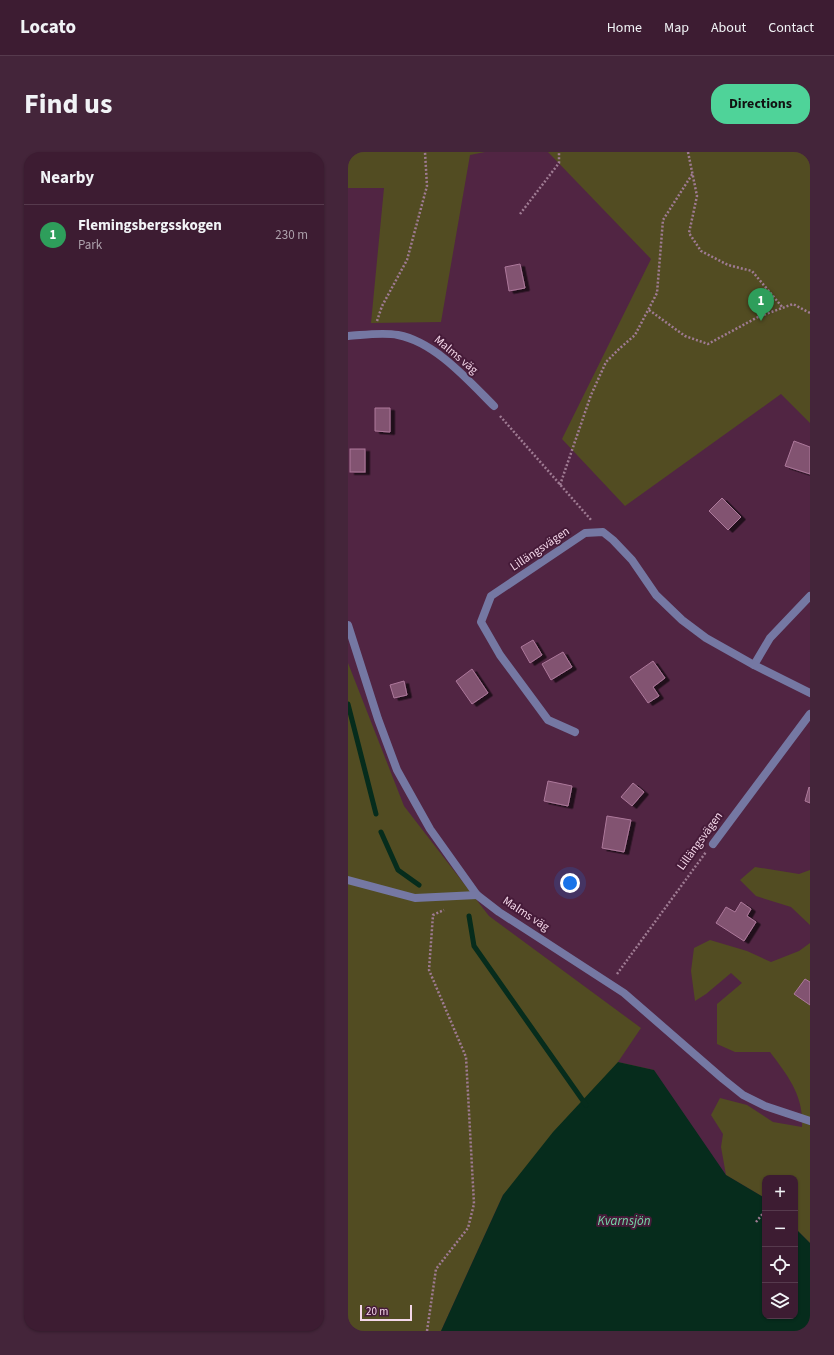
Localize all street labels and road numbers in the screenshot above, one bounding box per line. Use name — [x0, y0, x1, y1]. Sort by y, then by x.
street label: Malms väg — [430, 332, 482, 378]
street label: Lillängsvägen — [507, 523, 573, 575]
street label: Lillängsvägen — [673, 808, 727, 874]
street label: Malms väg — [499, 893, 553, 935]

